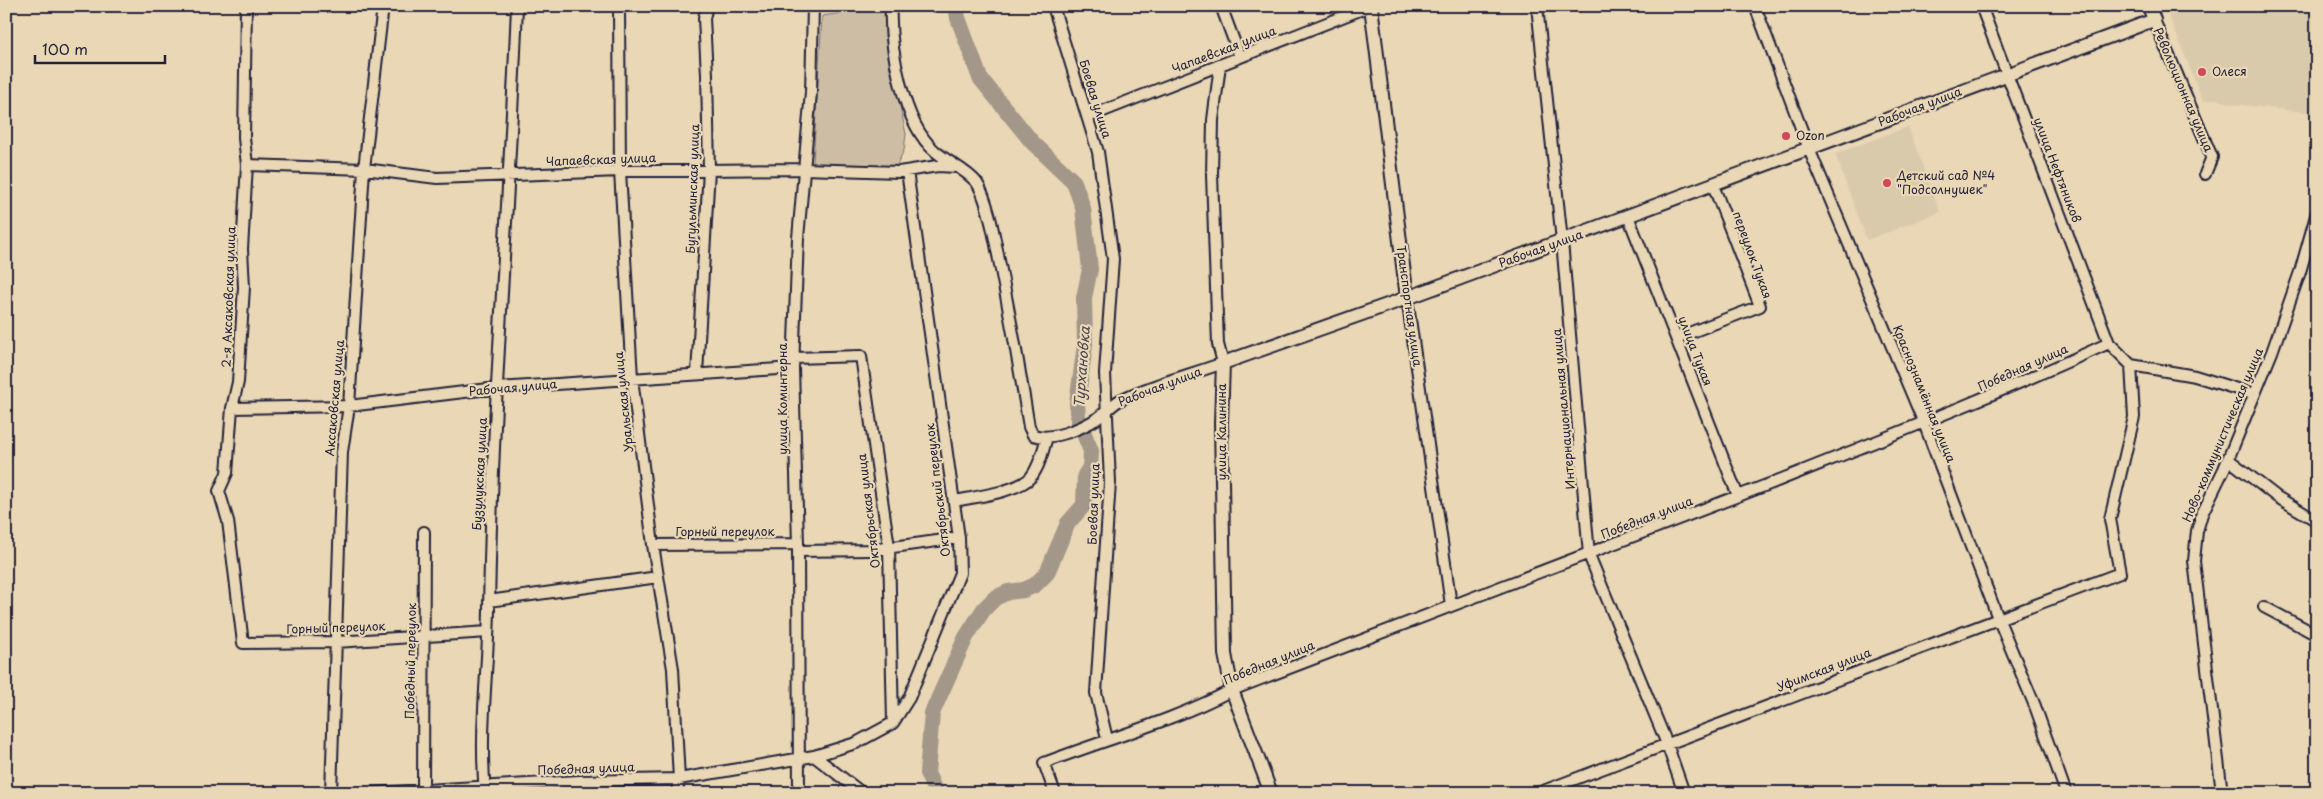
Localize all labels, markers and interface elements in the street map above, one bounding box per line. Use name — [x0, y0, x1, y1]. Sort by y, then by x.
street label: Чапаевская улица — [1169, 21, 1279, 77]
street label: Революционная улица — [2150, 25, 2218, 155]
scale bar — [35, 32, 165, 64]
text: 100 m — [42, 37, 88, 60]
street label: Боевая улица — [1075, 57, 1117, 141]
place label: Олеся — [2212, 62, 2247, 80]
marker: Олеся — [2196, 66, 2208, 78]
street label: Рабочая улица — [1875, 82, 1965, 130]
street label: улица Нефтяников — [2030, 114, 2086, 225]
street label: Бугульминская улица — [681, 123, 703, 254]
place label: Ozon — [1796, 126, 1825, 144]
marker: Ozon — [1780, 130, 1792, 142]
street label: Чапаевская улица — [545, 148, 657, 170]
place label: Детский сад №4 "Подсолнушек" — [1896, 166, 1995, 198]
marker: Детский сад №4 "Подсолнушек" — [1881, 177, 1893, 189]
street label: переулок Тукая — [1729, 209, 1777, 301]
street label: Рабочая улица — [1496, 224, 1586, 272]
street label: 2-я Аксаковская улица — [217, 226, 239, 368]
street label: Транспортная улица — [1393, 244, 1427, 368]
street label: улица Тукая — [1674, 313, 1718, 388]
street label: Краснознамённая улица — [1889, 322, 1961, 465]
water label: Турхановка — [1068, 324, 1095, 408]
street label: Интернациональная улица — [1547, 327, 1579, 490]
street label: Аксаковская улица — [320, 339, 348, 457]
street label: Победная улица — [1975, 339, 2071, 395]
street label: улица Коминтерна — [773, 343, 791, 455]
street label: Ново-коммунистическая улица — [2177, 344, 2267, 525]
street label: Уральская улица — [609, 351, 637, 453]
street label: Рабочая улица — [1115, 362, 1205, 410]
street label: Рабочая улица — [468, 374, 558, 400]
street label: улица Калинина — [1212, 383, 1230, 480]
street label: Бузулукская улица — [467, 417, 491, 531]
street label: Октябрьский переулок — [920, 421, 954, 558]
street label: Октябрьская улица — [852, 452, 884, 569]
street label: Боевая улица — [1083, 462, 1103, 545]
street label: Победная улица — [1598, 491, 1696, 543]
street label: Горный переулок — [675, 522, 775, 540]
street label: Победный переулок — [400, 602, 420, 719]
street label: Горный переулок — [286, 616, 387, 638]
street label: Победная улица — [1220, 635, 1317, 689]
street label: Уфимская улица — [1774, 643, 1874, 695]
street label: Победная улица — [537, 757, 635, 779]

